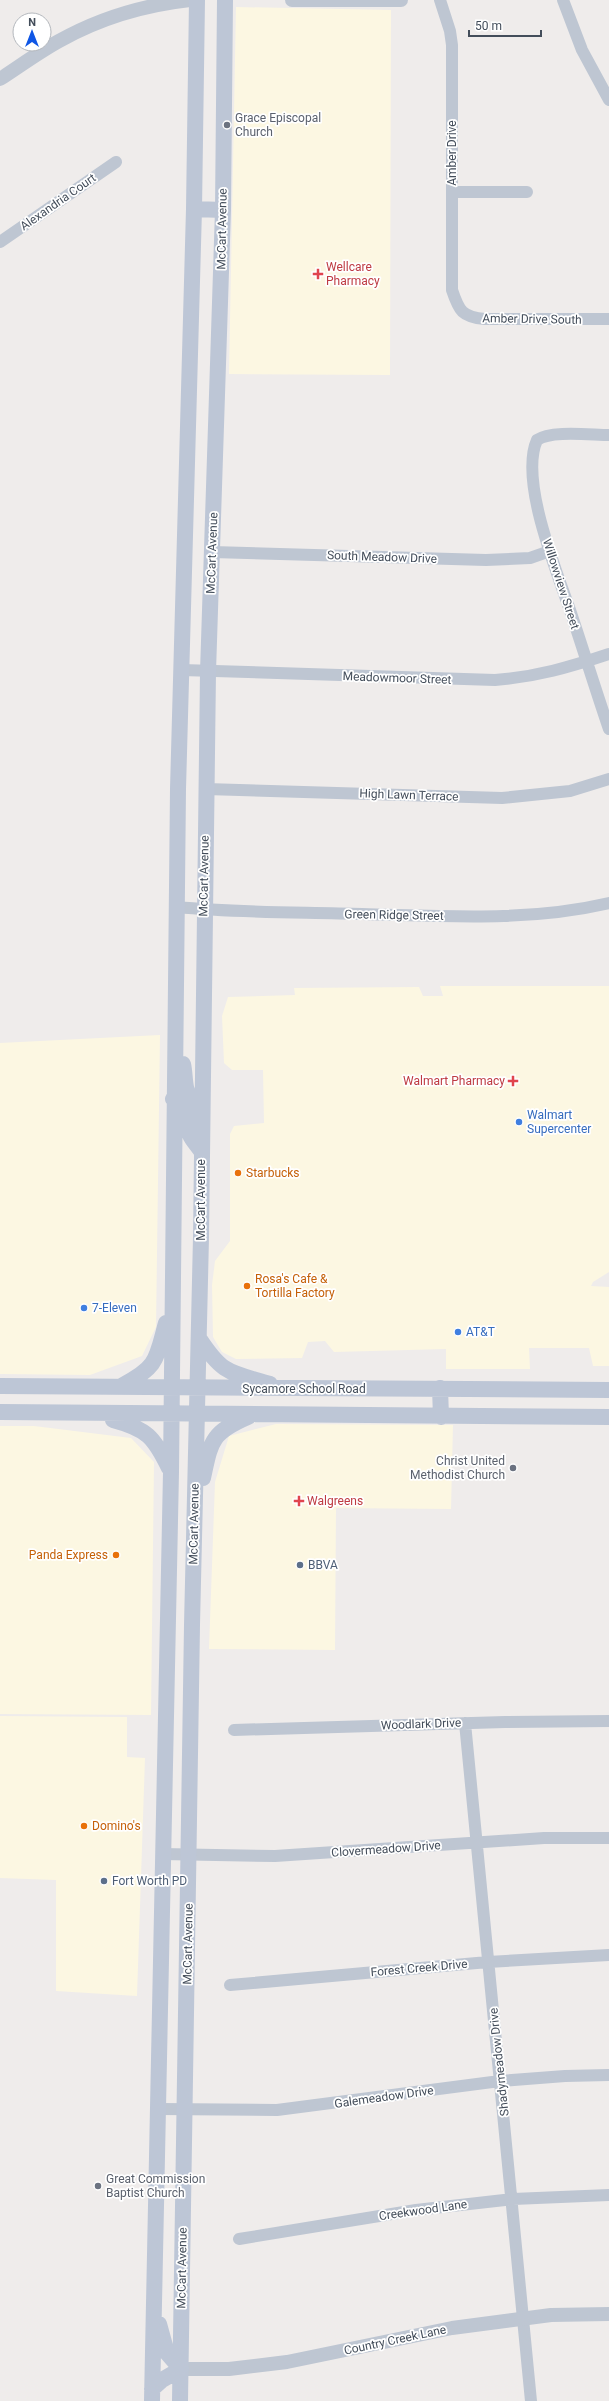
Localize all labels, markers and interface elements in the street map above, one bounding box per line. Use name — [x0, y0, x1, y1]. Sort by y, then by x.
north arrow — [12, 12, 52, 52]
scale bar — [469, 12, 541, 38]
text: N — [28, 16, 36, 29]
text: 50 m — [475, 19, 502, 33]
place label: Grace Episcopal Church — [235, 111, 321, 139]
marker: Grace Episcopal Church — [222, 120, 232, 130]
street label: Amber Drive — [445, 120, 459, 186]
street label: Alexandria Court — [18, 171, 99, 233]
street label: McCart Avenue — [214, 188, 230, 270]
place label: Wellcare Pharmacy — [326, 260, 380, 288]
marker: Wellcare Pharmacy — [313, 269, 323, 279]
street label: Amber Drive South — [482, 311, 582, 327]
street label: McCart Avenue — [204, 512, 220, 594]
street label: Willowview Street — [540, 537, 582, 631]
street label: South Meadow Drive — [327, 548, 437, 566]
street label: Meadowmoor Street — [342, 669, 452, 687]
street label: High Lawn Terrace — [359, 786, 459, 804]
street label: McCart Avenue — [196, 835, 212, 917]
street label: Green Ridge Street — [344, 907, 444, 923]
place label: Walmart Pharmacy — [403, 1074, 505, 1088]
marker: Walmart Pharmacy — [508, 1076, 518, 1086]
place label: Walmart Supercenter — [527, 1108, 591, 1136]
marker: Walmart Supercenter — [514, 1117, 524, 1127]
street label: McCart Avenue — [194, 1159, 208, 1241]
place label: Starbucks — [246, 1166, 300, 1180]
marker: Starbucks — [233, 1168, 243, 1178]
place label: Rosa's Cafe & Tortilla Factory — [255, 1272, 335, 1300]
marker: Rosa's Cafe & Tortilla Factory — [242, 1281, 252, 1291]
place label: 7-Eleven — [92, 1301, 137, 1315]
marker: 7-Eleven — [79, 1303, 89, 1313]
place label: AT&T — [466, 1325, 495, 1339]
marker: AT&T — [453, 1327, 463, 1337]
street label: Sycamore School Road — [242, 1382, 366, 1396]
place label: Christ United Methodist Church — [410, 1454, 505, 1482]
marker: Christ United Methodist Church — [508, 1463, 518, 1473]
street label: McCart Avenue — [186, 1483, 202, 1565]
place label: Walgreens — [307, 1494, 363, 1508]
marker: Walgreens — [294, 1496, 304, 1506]
place label: Panda Express — [29, 1548, 108, 1562]
marker: Panda Express — [111, 1550, 121, 1560]
place label: BBVA — [308, 1558, 338, 1572]
marker: BBVA — [295, 1560, 305, 1570]
street label: Woodlark Drive — [381, 1716, 461, 1732]
place label: Domino's — [92, 1819, 141, 1833]
marker: Domino's — [79, 1821, 89, 1831]
street label: Clovermeadow Drive — [331, 1838, 441, 1860]
place label: Fort Worth PD — [112, 1874, 187, 1888]
marker: Fort Worth PD — [99, 1876, 109, 1886]
street label: McCart Avenue — [180, 1903, 196, 1985]
street label: Forest Creek Drive — [370, 1957, 468, 1979]
street label: Shadymeadow Drive — [486, 2007, 512, 2117]
street label: Galemeadow Drive — [334, 2083, 434, 2111]
place label: Great Commission Baptist Church — [106, 2172, 205, 2200]
marker: Great Commission Baptist Church — [93, 2181, 103, 2191]
street label: Creekwood Lane — [378, 2197, 468, 2223]
street label: McCart Avenue — [174, 2227, 190, 2309]
street label: Country Creek Lane — [343, 2322, 447, 2358]

